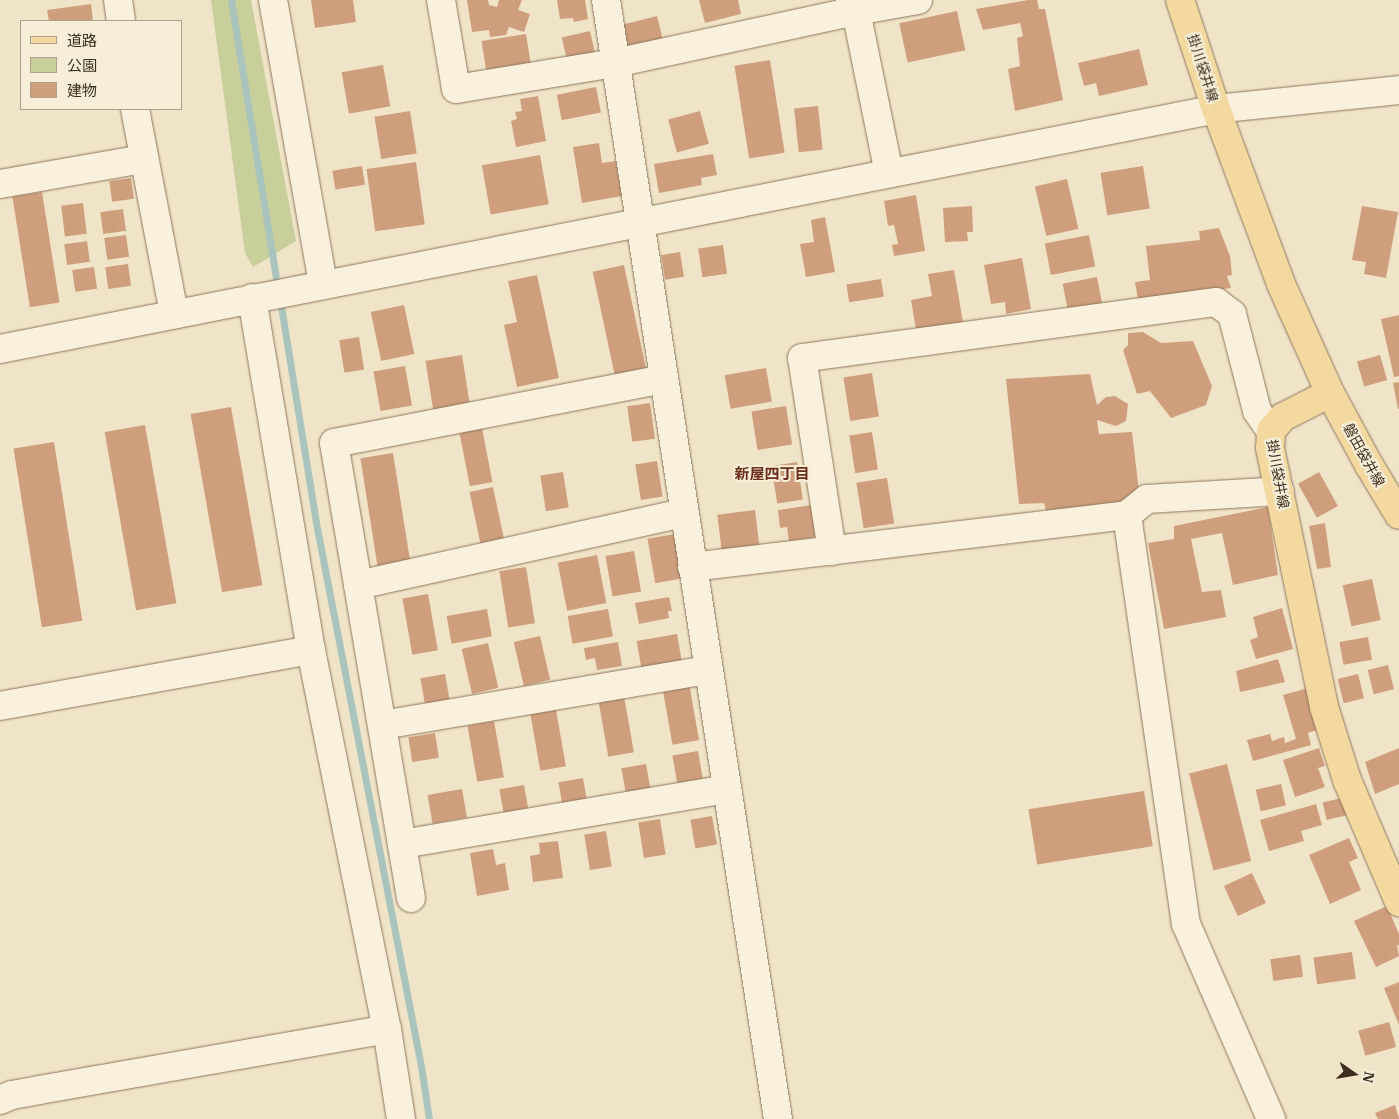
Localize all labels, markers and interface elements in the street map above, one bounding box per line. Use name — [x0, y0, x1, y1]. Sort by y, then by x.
legend — [20, 20, 182, 110]
text: 道路 — [67, 31, 97, 50]
street label: 掛川袋井線 — [1184, 32, 1222, 104]
text: 公園 — [67, 56, 97, 75]
text: 建物 — [67, 81, 97, 100]
street label: 磐田袋井線 — [1340, 420, 1388, 490]
street label: 掛川袋井線 — [1264, 438, 1292, 510]
district label: 新屋四丁目 — [735, 465, 809, 483]
north arrow — [1329, 1049, 1379, 1099]
text: N — [1359, 1070, 1379, 1085]

